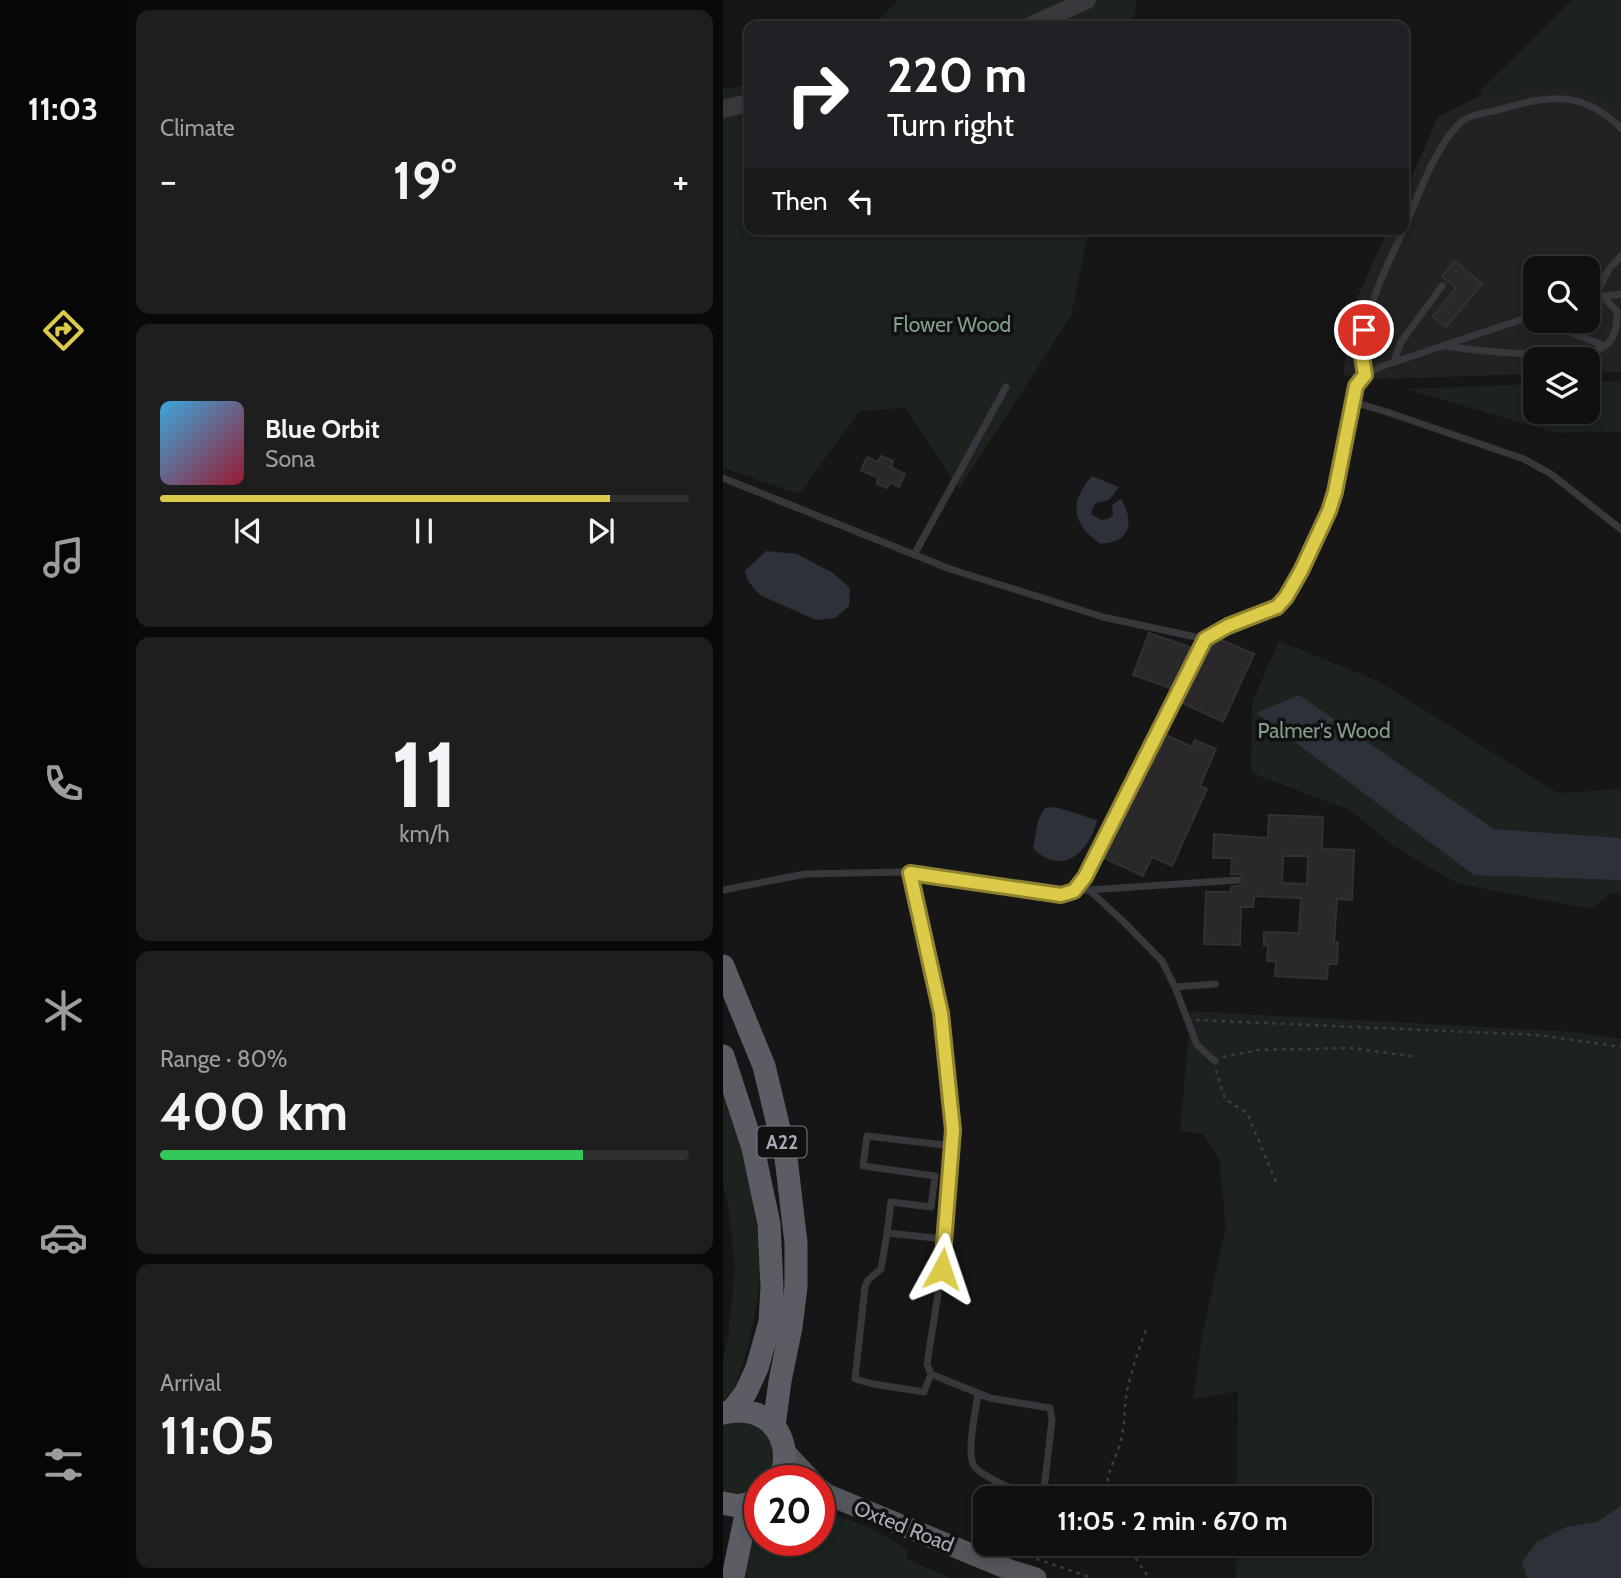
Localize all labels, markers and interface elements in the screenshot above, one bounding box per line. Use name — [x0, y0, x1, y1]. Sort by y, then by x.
text: 220 m — [887, 45, 1027, 104]
icon: right — [772, 49, 863, 140]
text: 11:03 — [28, 89, 98, 128]
text: Turn right — [887, 105, 1014, 144]
text: Climate — [160, 114, 235, 142]
text: 19° — [393, 149, 456, 212]
text: − — [160, 157, 177, 204]
text: + — [672, 157, 689, 204]
icon: left — [842, 182, 880, 220]
text: Then — [772, 185, 828, 217]
map controls — [1523, 256, 1600, 424]
button: search — [1523, 256, 1600, 333]
pin — [1334, 300, 1394, 360]
icon: directions — [39, 306, 88, 355]
icon: arrive — [1345, 311, 1383, 349]
park label: Flower Wood — [893, 312, 1011, 337]
button: layers — [1523, 347, 1600, 424]
text: Blue Orbit — [265, 413, 380, 445]
text: Sona — [265, 445, 315, 473]
icon: previous — [229, 512, 267, 550]
icon: pause — [405, 512, 443, 550]
icon: next — [582, 512, 620, 550]
icon: music — [39, 533, 88, 582]
park label: Palmer's Wood — [1257, 718, 1391, 743]
text: 11 — [391, 719, 458, 830]
icon: phone — [39, 759, 88, 808]
text: km/h — [399, 820, 450, 848]
icon: climate — [39, 986, 88, 1035]
text: Range · 80% — [160, 1045, 287, 1073]
text: 400 km — [160, 1080, 348, 1143]
road number: A22 — [757, 1126, 807, 1158]
icon: car — [39, 1213, 88, 1262]
position arrow — [905, 1232, 979, 1306]
text: Arrival — [160, 1369, 221, 1397]
text: 11:05 — [160, 1404, 275, 1467]
icon: filters — [39, 1440, 88, 1489]
speed limit sign: 20 — [744, 1465, 835, 1556]
street label: Oxted Road — [850, 1495, 958, 1557]
text: 11:05 · 2 min · 670 m — [1058, 1505, 1287, 1537]

